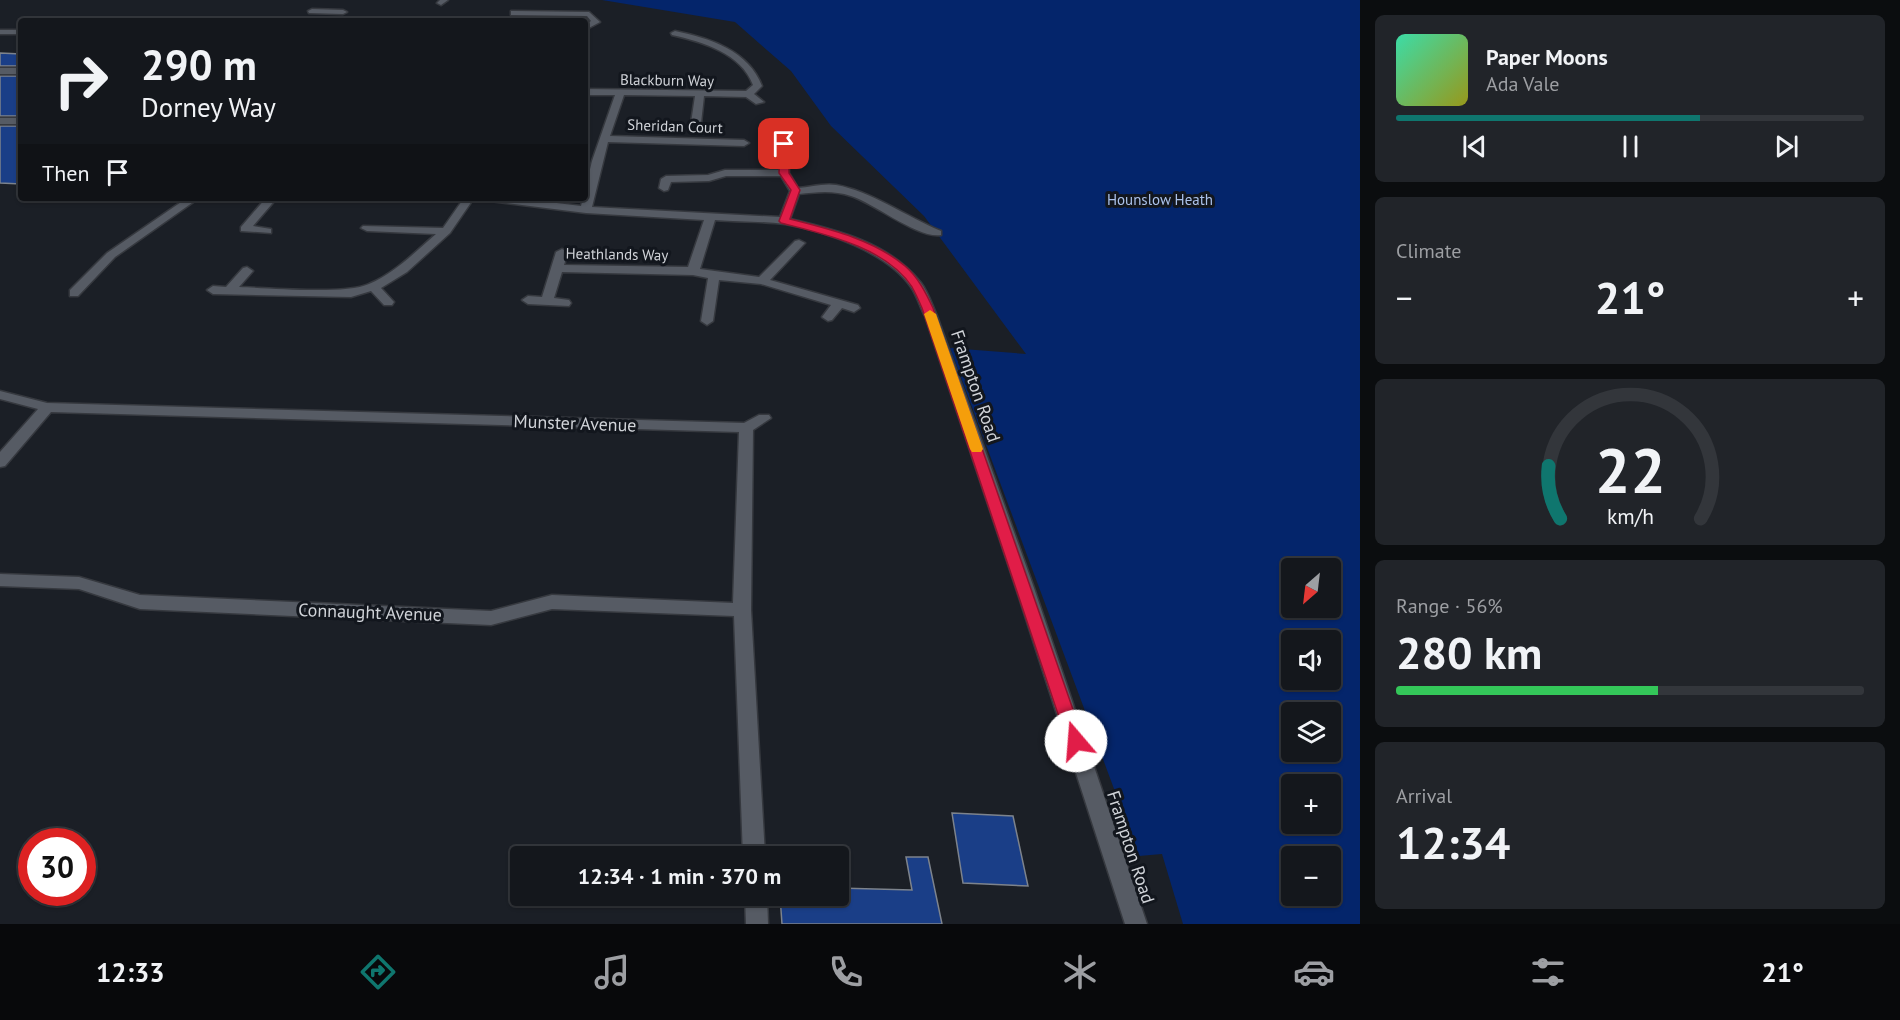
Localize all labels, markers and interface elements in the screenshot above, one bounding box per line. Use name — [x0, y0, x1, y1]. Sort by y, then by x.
text: 290 m — [141, 37, 257, 92]
icon: right — [42, 42, 120, 120]
text: Paper Moons — [1486, 43, 1608, 71]
street label: Blackburn Way — [620, 70, 714, 90]
text: Ada Vale — [1486, 71, 1559, 97]
text: Dorney Way — [141, 90, 276, 124]
street label: Sheridan Court — [627, 115, 723, 137]
pin — [758, 118, 809, 169]
icon: arrive — [767, 127, 800, 160]
icon: previous — [1458, 130, 1491, 163]
icon: pause — [1614, 130, 1647, 163]
icon: next — [1770, 130, 1803, 163]
icon: arrive — [101, 156, 134, 189]
text: Then — [42, 159, 89, 187]
park label: Hounslow Heath — [1107, 190, 1213, 209]
text: Climate — [1396, 238, 1462, 264]
street label: Heathlands Way — [565, 244, 669, 264]
text: 21° — [1595, 268, 1665, 326]
text: − — [1396, 276, 1413, 319]
text: + — [1847, 276, 1864, 319]
street label: Frampton Road — [946, 327, 1006, 445]
street label: Munster Avenue — [513, 409, 637, 437]
text: 22 — [1595, 429, 1665, 510]
text: km/h — [1606, 502, 1653, 530]
north arrow — [1281, 558, 1341, 618]
map controls — [1281, 558, 1341, 906]
text: Range · 56% — [1396, 593, 1503, 619]
street label: Connaught Avenue — [298, 598, 442, 626]
text: 280 km — [1396, 623, 1542, 681]
button: sound — [1281, 630, 1341, 690]
button: layers — [1281, 702, 1341, 762]
position arrow — [1044, 709, 1108, 773]
button: + — [1281, 774, 1341, 834]
text: Arrival — [1396, 783, 1452, 809]
street label: Frampton Road — [1102, 788, 1160, 906]
text: 12:34 — [1396, 813, 1510, 871]
speed limit sign: 30 — [18, 828, 96, 906]
button: − — [1281, 846, 1341, 906]
text: 12:34 · 1 min · 370 m — [578, 862, 781, 890]
icon: directions — [357, 951, 399, 993]
icon: music — [591, 951, 633, 993]
icon: phone — [825, 951, 867, 993]
icon: climate — [1059, 951, 1101, 993]
icon: car — [1293, 951, 1335, 993]
icon: filters — [1527, 951, 1569, 993]
text: 12:33 — [96, 955, 165, 989]
text: 21° — [1761, 955, 1804, 989]

